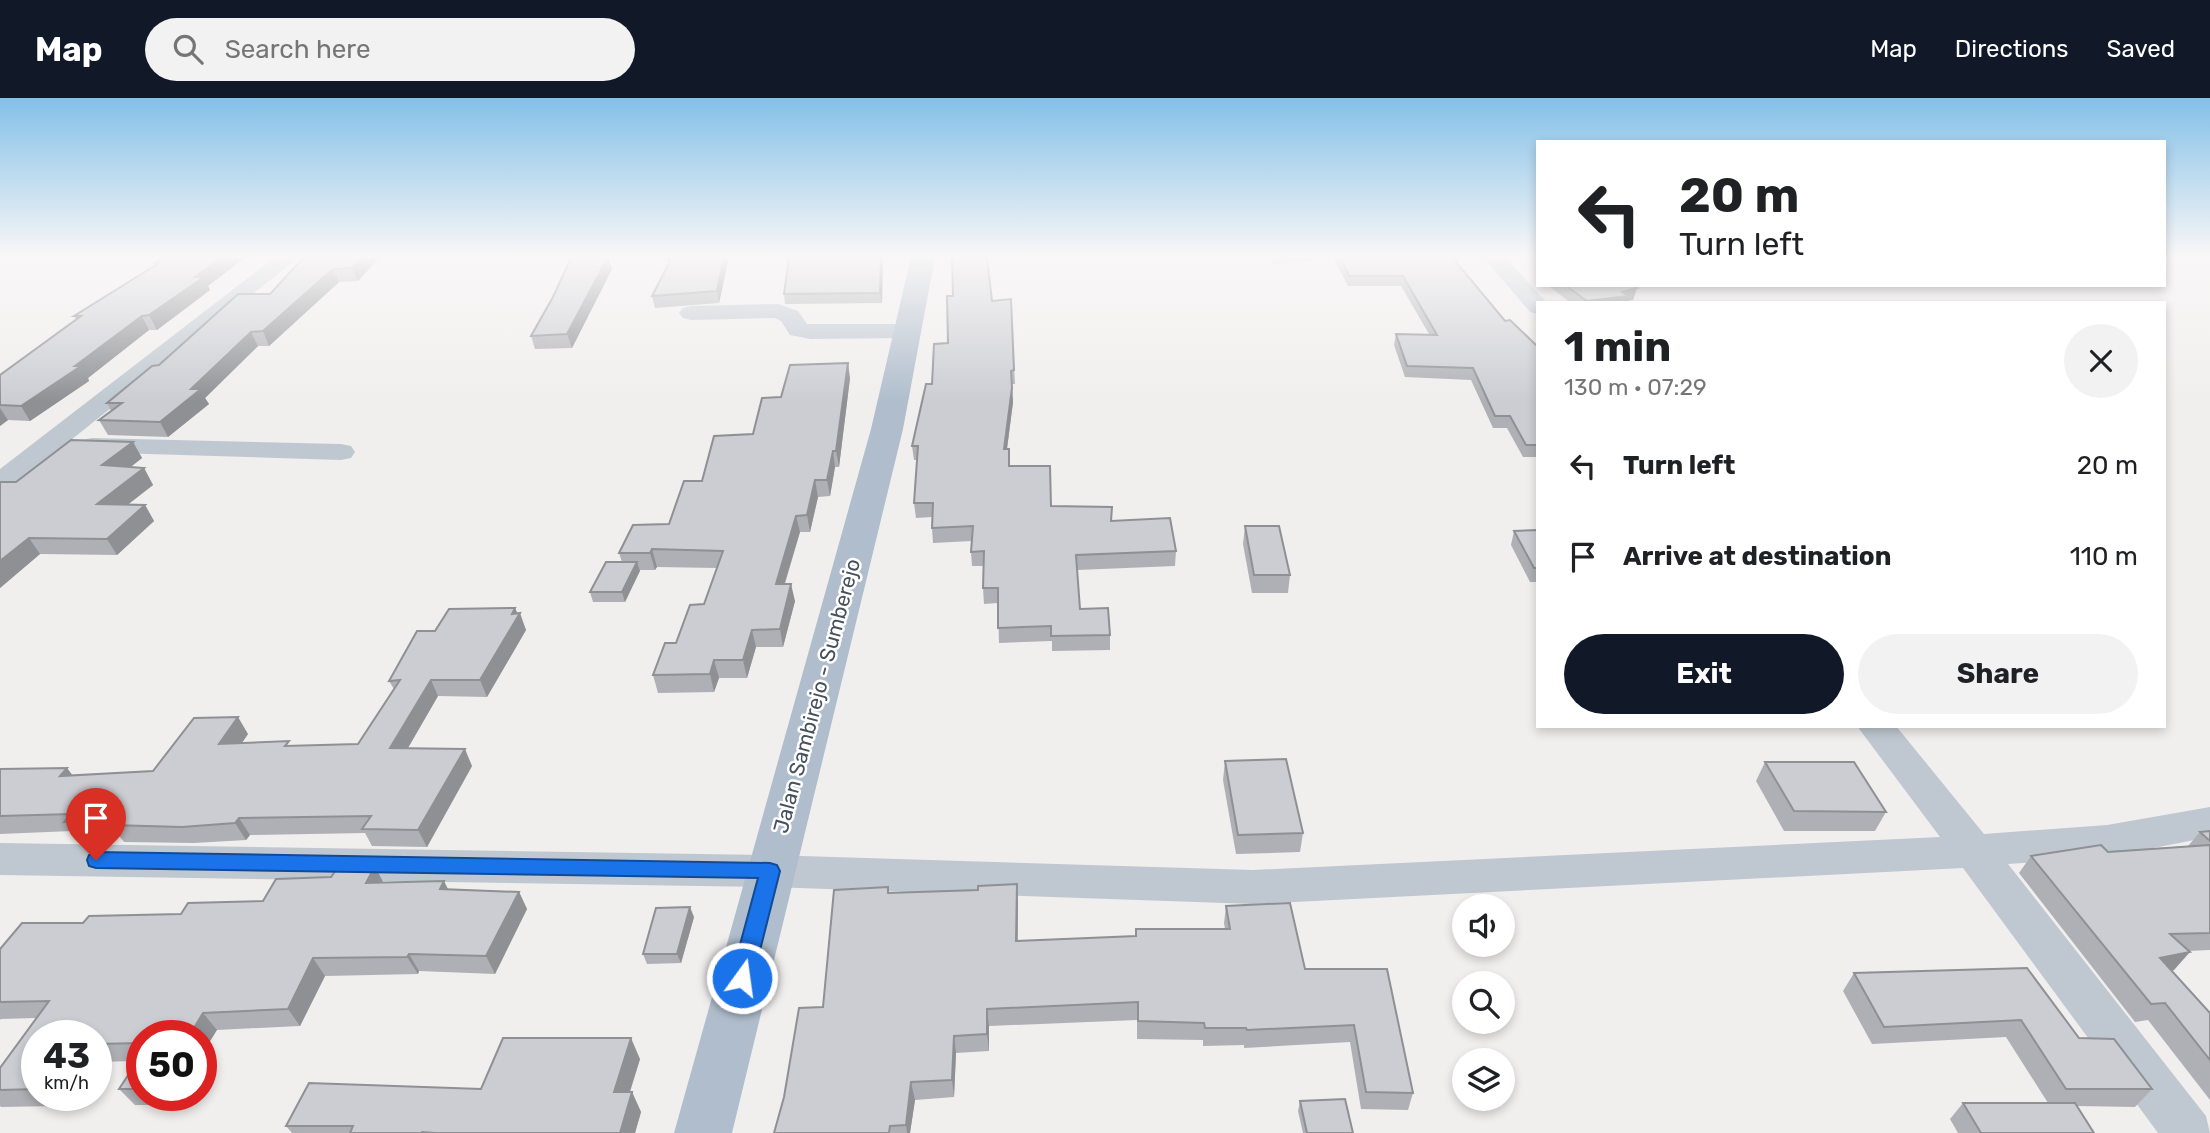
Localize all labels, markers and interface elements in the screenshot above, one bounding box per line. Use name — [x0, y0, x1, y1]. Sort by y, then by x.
search box — [145, 18, 635, 81]
text: Map — [35, 30, 103, 69]
icon: search — [169, 30, 207, 68]
text: Search here — [225, 34, 370, 65]
text: Map — [1870, 35, 1917, 63]
text: Directions — [1955, 35, 2068, 63]
text: Saved — [2106, 35, 2175, 63]
text: 20 m — [1679, 166, 1800, 224]
icon: left — [1564, 168, 1655, 259]
text: Turn left — [1679, 225, 1804, 263]
text: 1 min — [1564, 322, 1671, 372]
button: close — [2064, 324, 2138, 398]
text: 130 m · 07:29 — [1564, 373, 1707, 401]
icon: left — [1564, 447, 1602, 485]
text: Turn left — [1623, 450, 1735, 481]
text: 20 m — [2077, 450, 2138, 481]
icon: arrive — [1564, 538, 1602, 576]
text: Arrive at destination — [1623, 541, 1891, 572]
text: 110 m — [2070, 541, 2138, 572]
street label: Jalan Sambirejo - Sumberejo — [768, 556, 865, 836]
button: Exit — [1564, 634, 1844, 714]
button: Share — [1858, 634, 2138, 714]
pin — [66, 788, 126, 860]
icon: arrive — [77, 799, 115, 837]
map controls — [1452, 894, 1515, 1111]
button: sound — [1452, 894, 1515, 957]
position arrow — [705, 941, 779, 1015]
button: search — [1452, 971, 1515, 1034]
speed limit sign: 50 — [126, 1020, 217, 1111]
text: 43 — [43, 1035, 90, 1077]
button: layers — [1452, 1048, 1515, 1111]
text: km/h — [44, 1072, 89, 1094]

